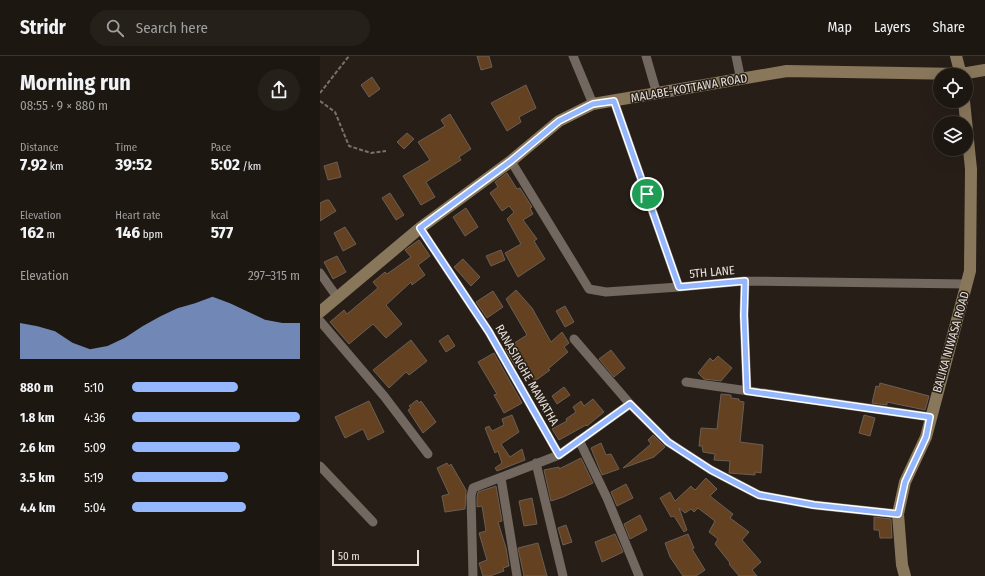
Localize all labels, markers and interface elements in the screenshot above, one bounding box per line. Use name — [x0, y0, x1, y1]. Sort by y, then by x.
search box — [90, 10, 370, 46]
text: Stridr — [20, 16, 66, 39]
icon: search — [104, 17, 126, 39]
text: Search here — [136, 19, 208, 37]
text: Map — [828, 19, 852, 36]
text: Layers — [874, 19, 910, 36]
text: Share — [932, 19, 965, 36]
map controls — [933, 68, 973, 156]
button: locate — [933, 68, 973, 108]
text: Morning run — [20, 69, 131, 96]
button: share — [258, 69, 300, 111]
street label: MALABE-KOTTAWA ROAD — [630, 71, 748, 105]
text: 08:55 · 9 × 880 m — [20, 98, 108, 113]
button: layers — [933, 116, 973, 156]
text: Distance — [20, 141, 59, 154]
text: Time — [115, 141, 137, 154]
text: Pace — [211, 141, 231, 154]
text: 7.92 — [20, 154, 47, 175]
text: 39:52 — [115, 154, 152, 175]
text: 5:02 — [211, 154, 240, 175]
text: km — [47, 160, 63, 173]
text: /km — [240, 160, 261, 173]
pin — [630, 177, 664, 211]
icon: arrive — [636, 183, 658, 205]
text: Elevation — [20, 209, 61, 222]
text: Heart rate — [115, 209, 161, 222]
text: kcal — [211, 209, 228, 222]
text: 162 — [20, 222, 44, 243]
text: 146 — [115, 222, 140, 243]
text: 577 — [211, 222, 233, 243]
text: m — [44, 228, 55, 241]
text: bpm — [140, 228, 163, 241]
street label: 5TH LANE — [689, 263, 736, 281]
text: Elevation — [20, 268, 69, 283]
text: 297–315 m — [248, 268, 300, 283]
street label: BALIKA NIWASA ROAD — [930, 290, 972, 394]
street label: RANASINGHE MAWATHA — [492, 322, 562, 429]
text: 880 m — [20, 380, 53, 395]
text: 5:10 — [84, 380, 104, 395]
text: 1.8 km — [20, 410, 55, 425]
text: 4:36 — [84, 410, 105, 425]
text: 2.6 km — [20, 440, 55, 455]
text: 5:09 — [84, 440, 106, 455]
text: 3.5 km — [20, 470, 55, 485]
text: 5:19 — [84, 470, 104, 485]
text: 4.4 km — [20, 500, 55, 515]
text: 5:04 — [84, 500, 106, 515]
scale bar — [332, 548, 419, 567]
text: 50 m — [338, 550, 360, 563]

